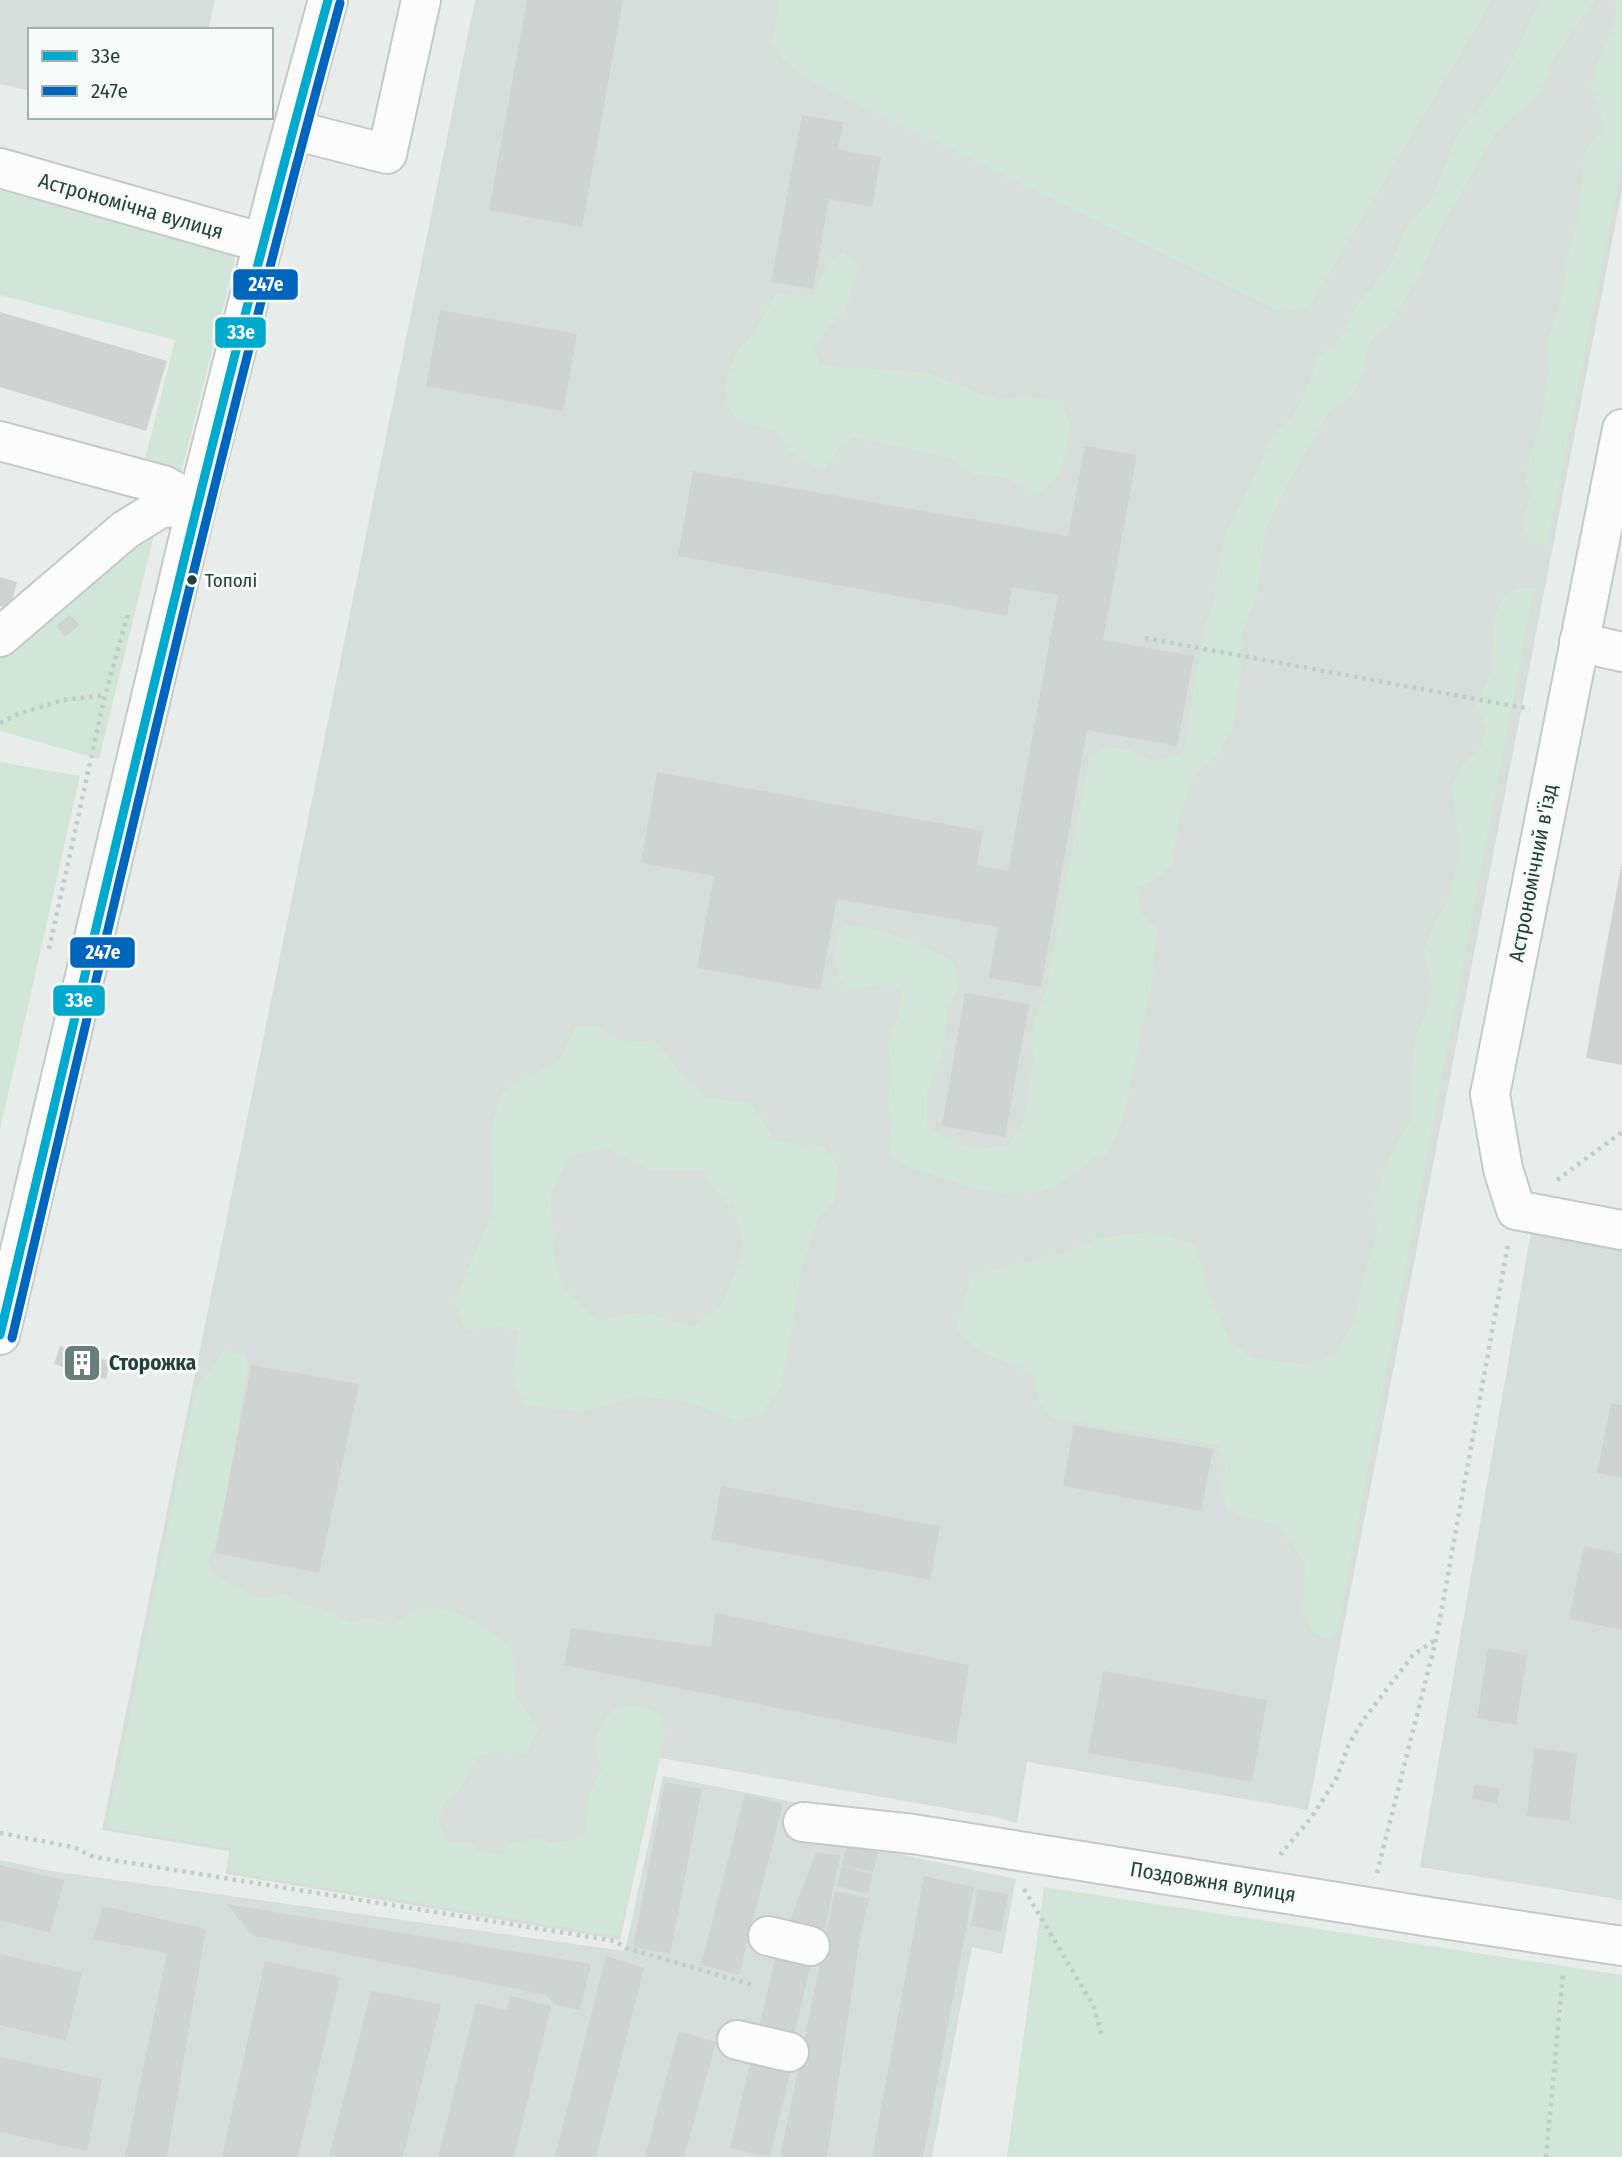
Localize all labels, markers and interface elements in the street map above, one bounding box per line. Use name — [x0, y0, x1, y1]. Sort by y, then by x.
legend — [28, 28, 273, 119]
text: 33е — [91, 43, 120, 69]
text: 247е — [91, 78, 128, 104]
street label: Астрономічна вулиця — [36, 167, 226, 245]
line badge: 247е — [232, 268, 299, 301]
text: 247е — [248, 273, 284, 296]
line badge: 33е — [214, 316, 267, 349]
text: 33е — [226, 321, 255, 344]
place label: Тополі — [205, 569, 257, 592]
marker: Тополі — [185, 573, 199, 587]
street label: Астрономічний в'їзд — [1503, 782, 1563, 964]
line badge: 247е — [69, 936, 136, 969]
text: 247е — [85, 941, 121, 964]
line badge: 33е — [52, 984, 106, 1017]
text: 33е — [64, 989, 93, 1012]
building icon: Сторожка — [61, 1342, 103, 1384]
place label: Сторожка — [109, 1350, 196, 1376]
street label: Поздовжня вулиця — [1128, 1856, 1298, 1908]

